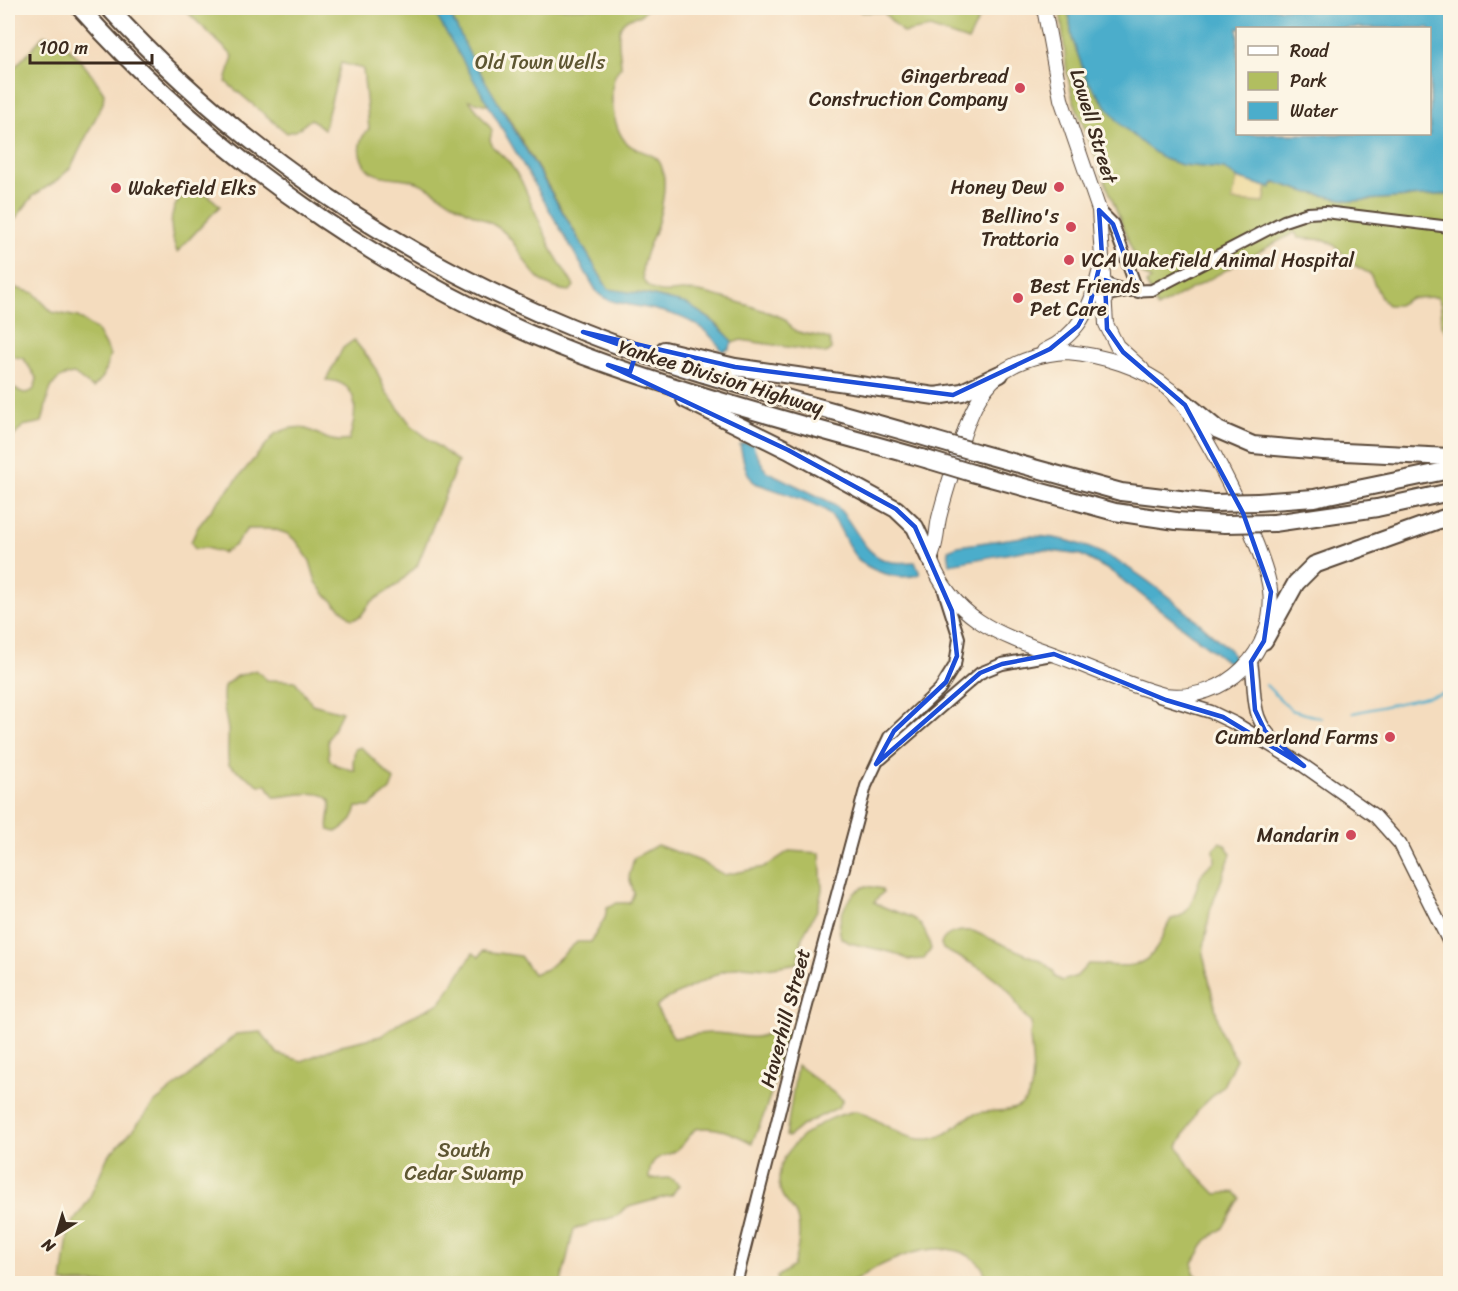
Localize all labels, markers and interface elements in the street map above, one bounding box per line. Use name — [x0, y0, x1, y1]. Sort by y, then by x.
scale bar — [30, 27, 152, 65]
legend — [1236, 27, 1431, 135]
text: 100 m — [39, 32, 88, 64]
text: Road — [1290, 35, 1330, 67]
park label: Old Town Wells — [475, 45, 606, 80]
place label: Gingerbread Construction Company — [809, 59, 1009, 117]
street label: Lowell Street — [1060, 64, 1128, 189]
text: Park — [1290, 65, 1327, 97]
marker: Gingerbread Construction Company — [1013, 81, 1027, 95]
text: Water — [1290, 95, 1339, 127]
place label: Honey Dew — [951, 170, 1047, 205]
place label: Wakefield Elks — [128, 171, 257, 206]
marker: Honey Dew — [1052, 180, 1066, 194]
marker: Wakefield Elks — [109, 181, 123, 195]
place label: Bellino's Trattoria — [981, 199, 1060, 257]
marker: Bellino's Trattoria — [1064, 220, 1078, 234]
place label: VCA Wakefield Animal Hospital — [1081, 243, 1355, 278]
marker: VCA Wakefield Animal Hospital — [1062, 253, 1076, 267]
place label: Best Friends Pet Care — [1030, 269, 1141, 327]
marker: Best Friends Pet Care — [1011, 291, 1025, 305]
street label: Yankee Division Highway — [614, 330, 829, 426]
place label: Cumberland Farms — [1215, 720, 1379, 755]
marker: Cumberland Farms — [1383, 730, 1397, 744]
place label: Mandarin — [1257, 818, 1339, 853]
marker: Mandarin — [1344, 828, 1358, 842]
street label: Haverhill Street — [750, 944, 821, 1092]
park label: South Cedar Swamp — [404, 1133, 524, 1191]
north arrow — [27, 1204, 87, 1264]
text: N — [34, 1230, 62, 1261]

